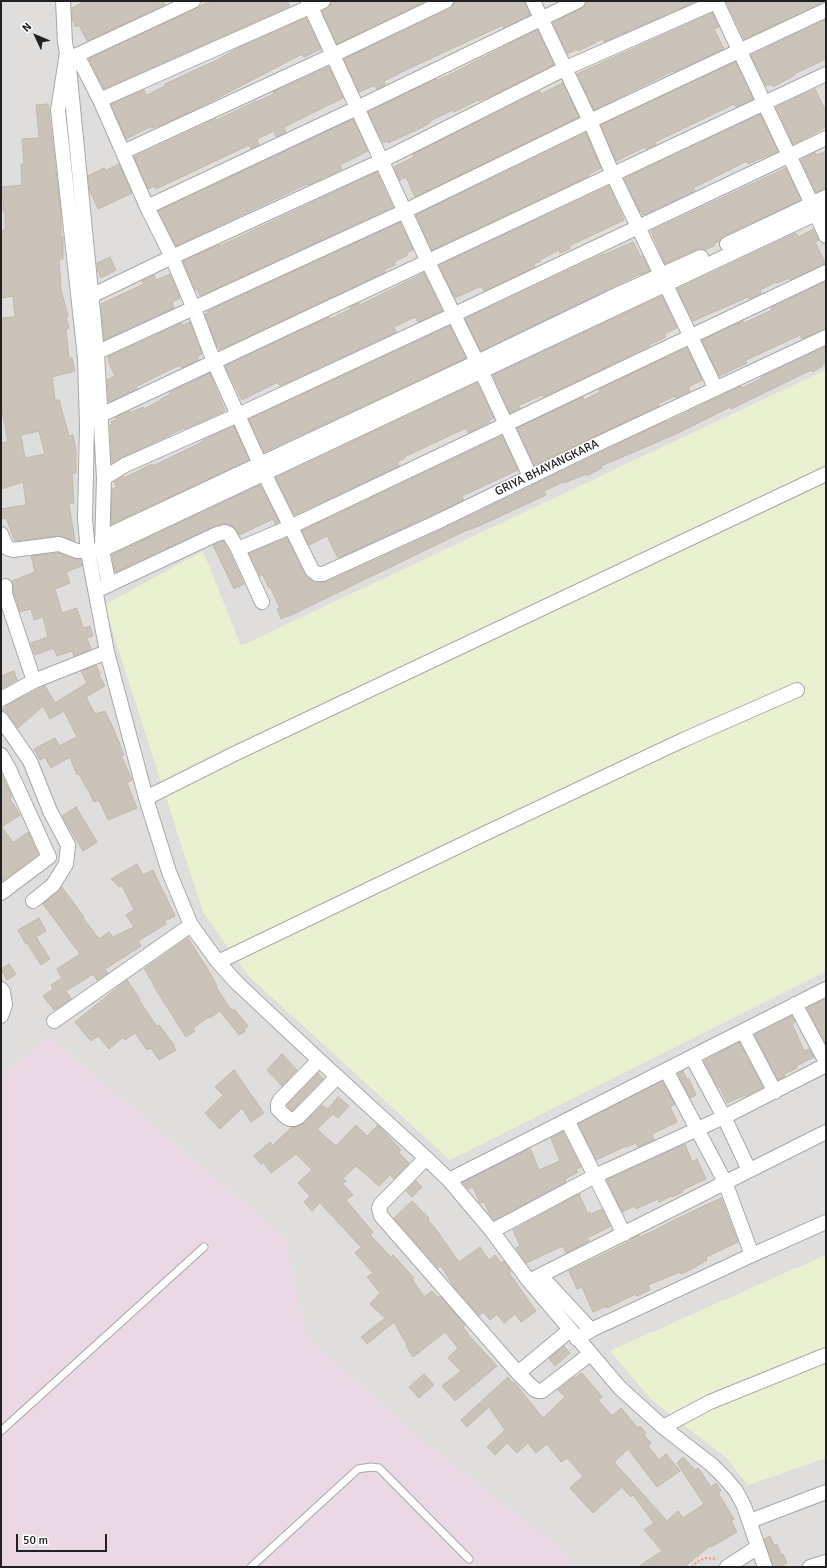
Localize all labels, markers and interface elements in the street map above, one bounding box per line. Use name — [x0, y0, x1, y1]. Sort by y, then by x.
north arrow — [16, 16, 56, 56]
text: N — [20, 20, 34, 35]
street label: GRIYA BHAYANGKARA — [493, 437, 601, 499]
scale bar — [18, 1526, 109, 1552]
text: 50 m — [23, 1533, 48, 1548]

